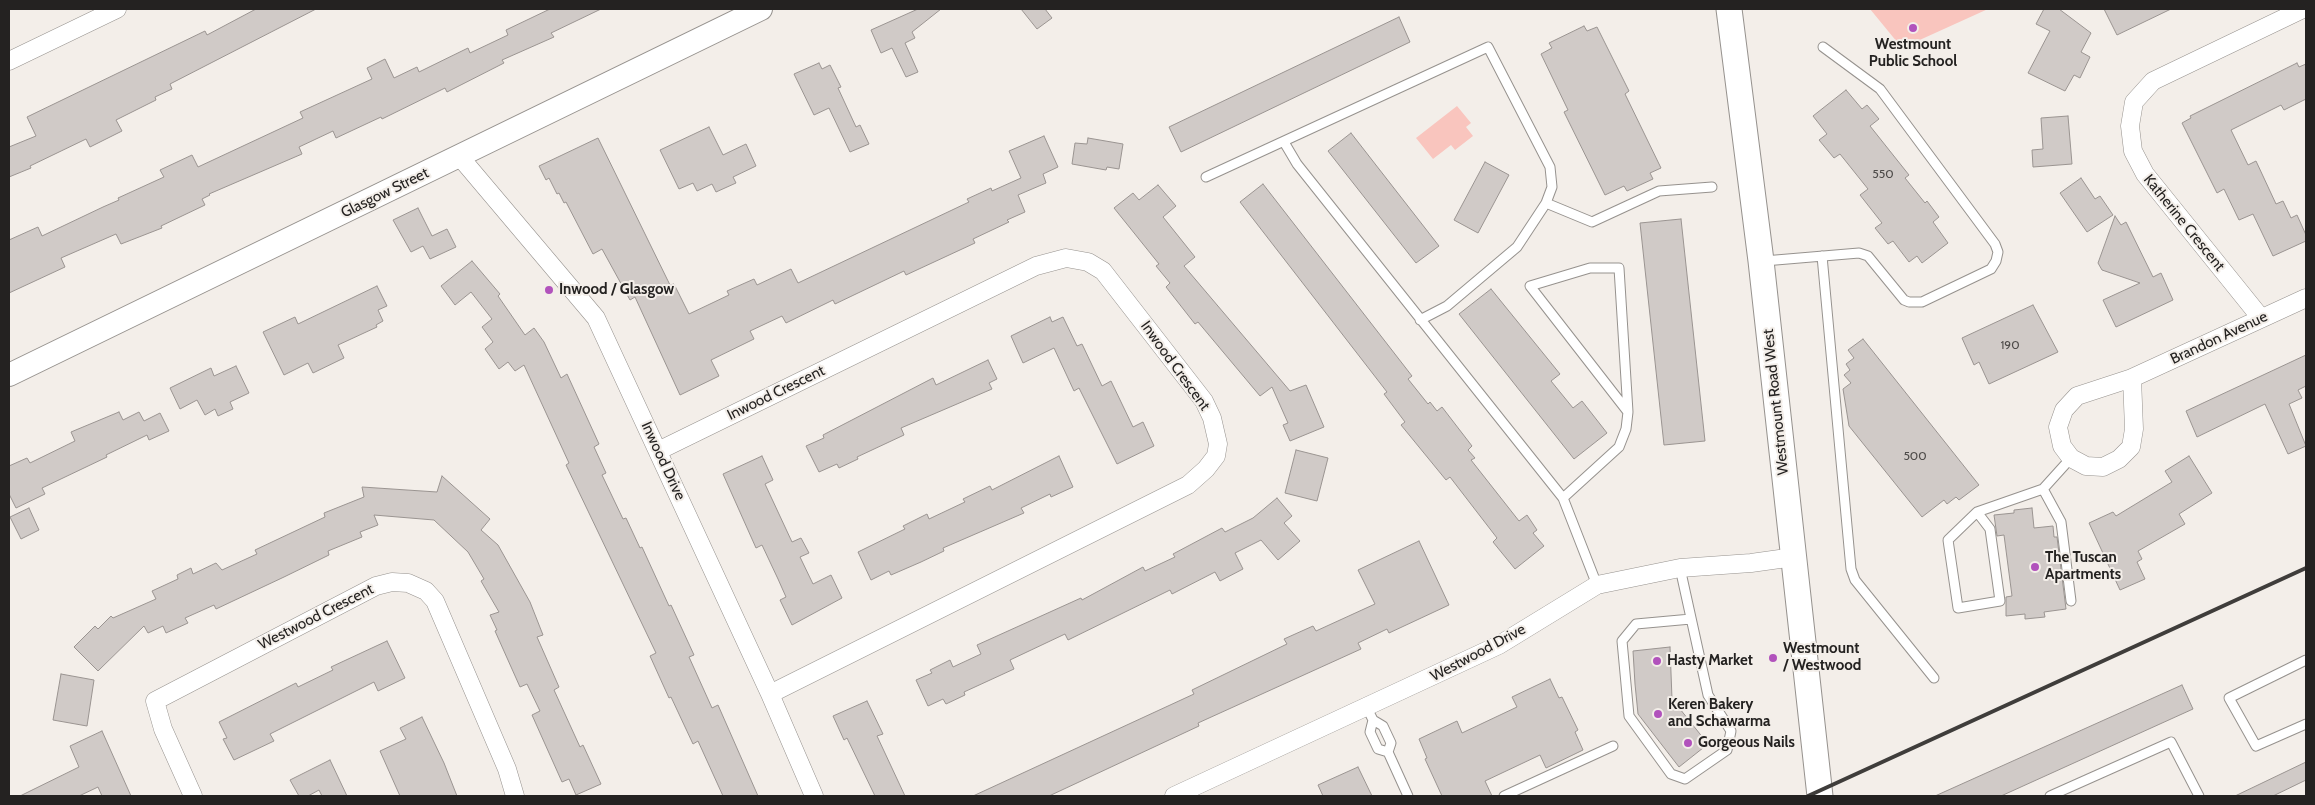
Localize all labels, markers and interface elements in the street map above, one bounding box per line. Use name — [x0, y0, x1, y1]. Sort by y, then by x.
marker: Westmount Public School — [1907, 22, 1919, 34]
place label: Westmount Public School — [1869, 36, 1957, 71]
street label: Glasgow Street — [338, 164, 432, 222]
house number: 550 — [1872, 167, 1894, 181]
street label: Katherine Crescent — [2140, 171, 2228, 275]
place label: Inwood / Glasgow — [559, 281, 674, 299]
marker: Inwood / Glasgow — [543, 284, 555, 296]
street label: Brandon Avenue — [2168, 308, 2270, 368]
street label: Inwood Crescent — [1136, 318, 1214, 414]
street label: Westmount Road West — [1759, 328, 1793, 476]
house number: 190 — [2000, 338, 2020, 352]
street label: Inwood Crescent — [724, 362, 828, 424]
street label: Inwood Drive — [637, 419, 689, 503]
house number: 500 — [1903, 449, 1927, 463]
place label: The Tuscan Apartments — [2045, 549, 2121, 584]
marker: The Tuscan Apartments — [2029, 561, 2041, 573]
street label: Westwood Crescent — [255, 580, 377, 654]
street label: Westwood Drive — [1427, 620, 1529, 686]
place label: Westmount / Westwood — [1783, 640, 1861, 675]
place label: Hasty Market — [1667, 652, 1753, 670]
marker: Westmount / Westwood — [1767, 652, 1779, 664]
marker: Hasty Market — [1651, 655, 1663, 667]
place label: Keren Bakery and Schawarma — [1668, 696, 1770, 731]
marker: Keren Bakery and Schawarma — [1652, 708, 1664, 720]
place label: Gorgeous Nails — [1698, 734, 1795, 752]
marker: Gorgeous Nails — [1682, 737, 1694, 749]

